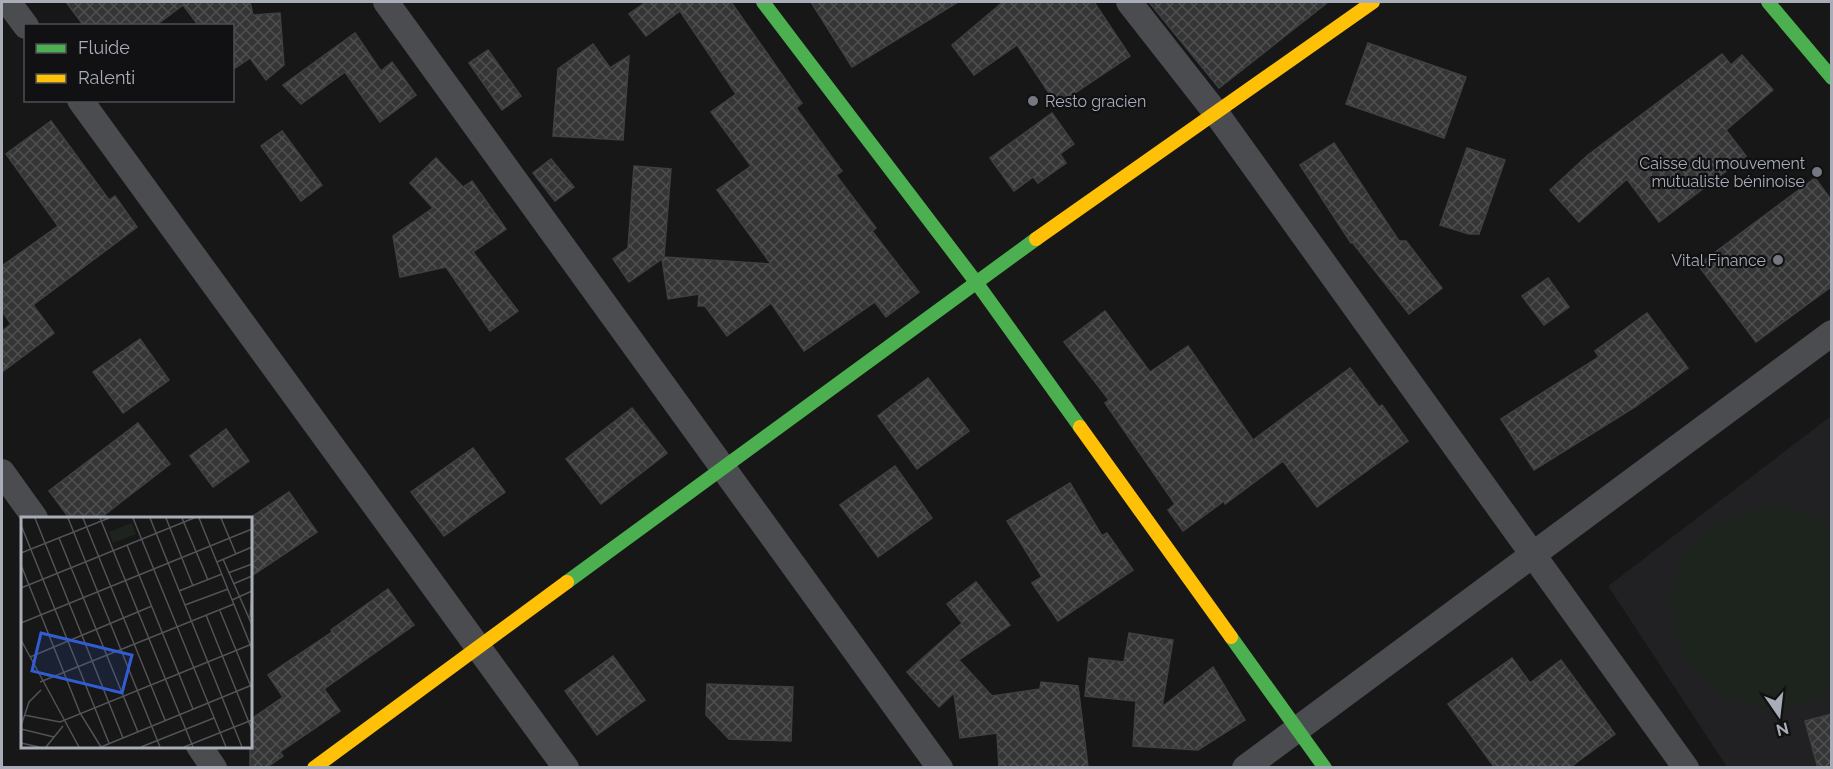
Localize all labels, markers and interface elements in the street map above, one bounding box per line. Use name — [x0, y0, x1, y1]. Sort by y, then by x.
legend — [24, 24, 234, 102]
text: Fluide — [78, 37, 130, 58]
text: Ralenti — [78, 67, 135, 88]
place label: Resto gracien — [1045, 92, 1146, 111]
marker: Resto gracien — [1026, 94, 1040, 108]
place label: Caisse du mouvement mutualiste béninoise — [1639, 154, 1806, 191]
marker: Caisse du mouvement mutualiste béninoise — [1810, 165, 1824, 179]
place label: Vital Finance — [1671, 251, 1766, 270]
marker: Vital Finance — [1771, 253, 1785, 267]
inset map — [21, 517, 252, 748]
north arrow — [1749, 685, 1809, 745]
text: N — [1774, 718, 1791, 740]

